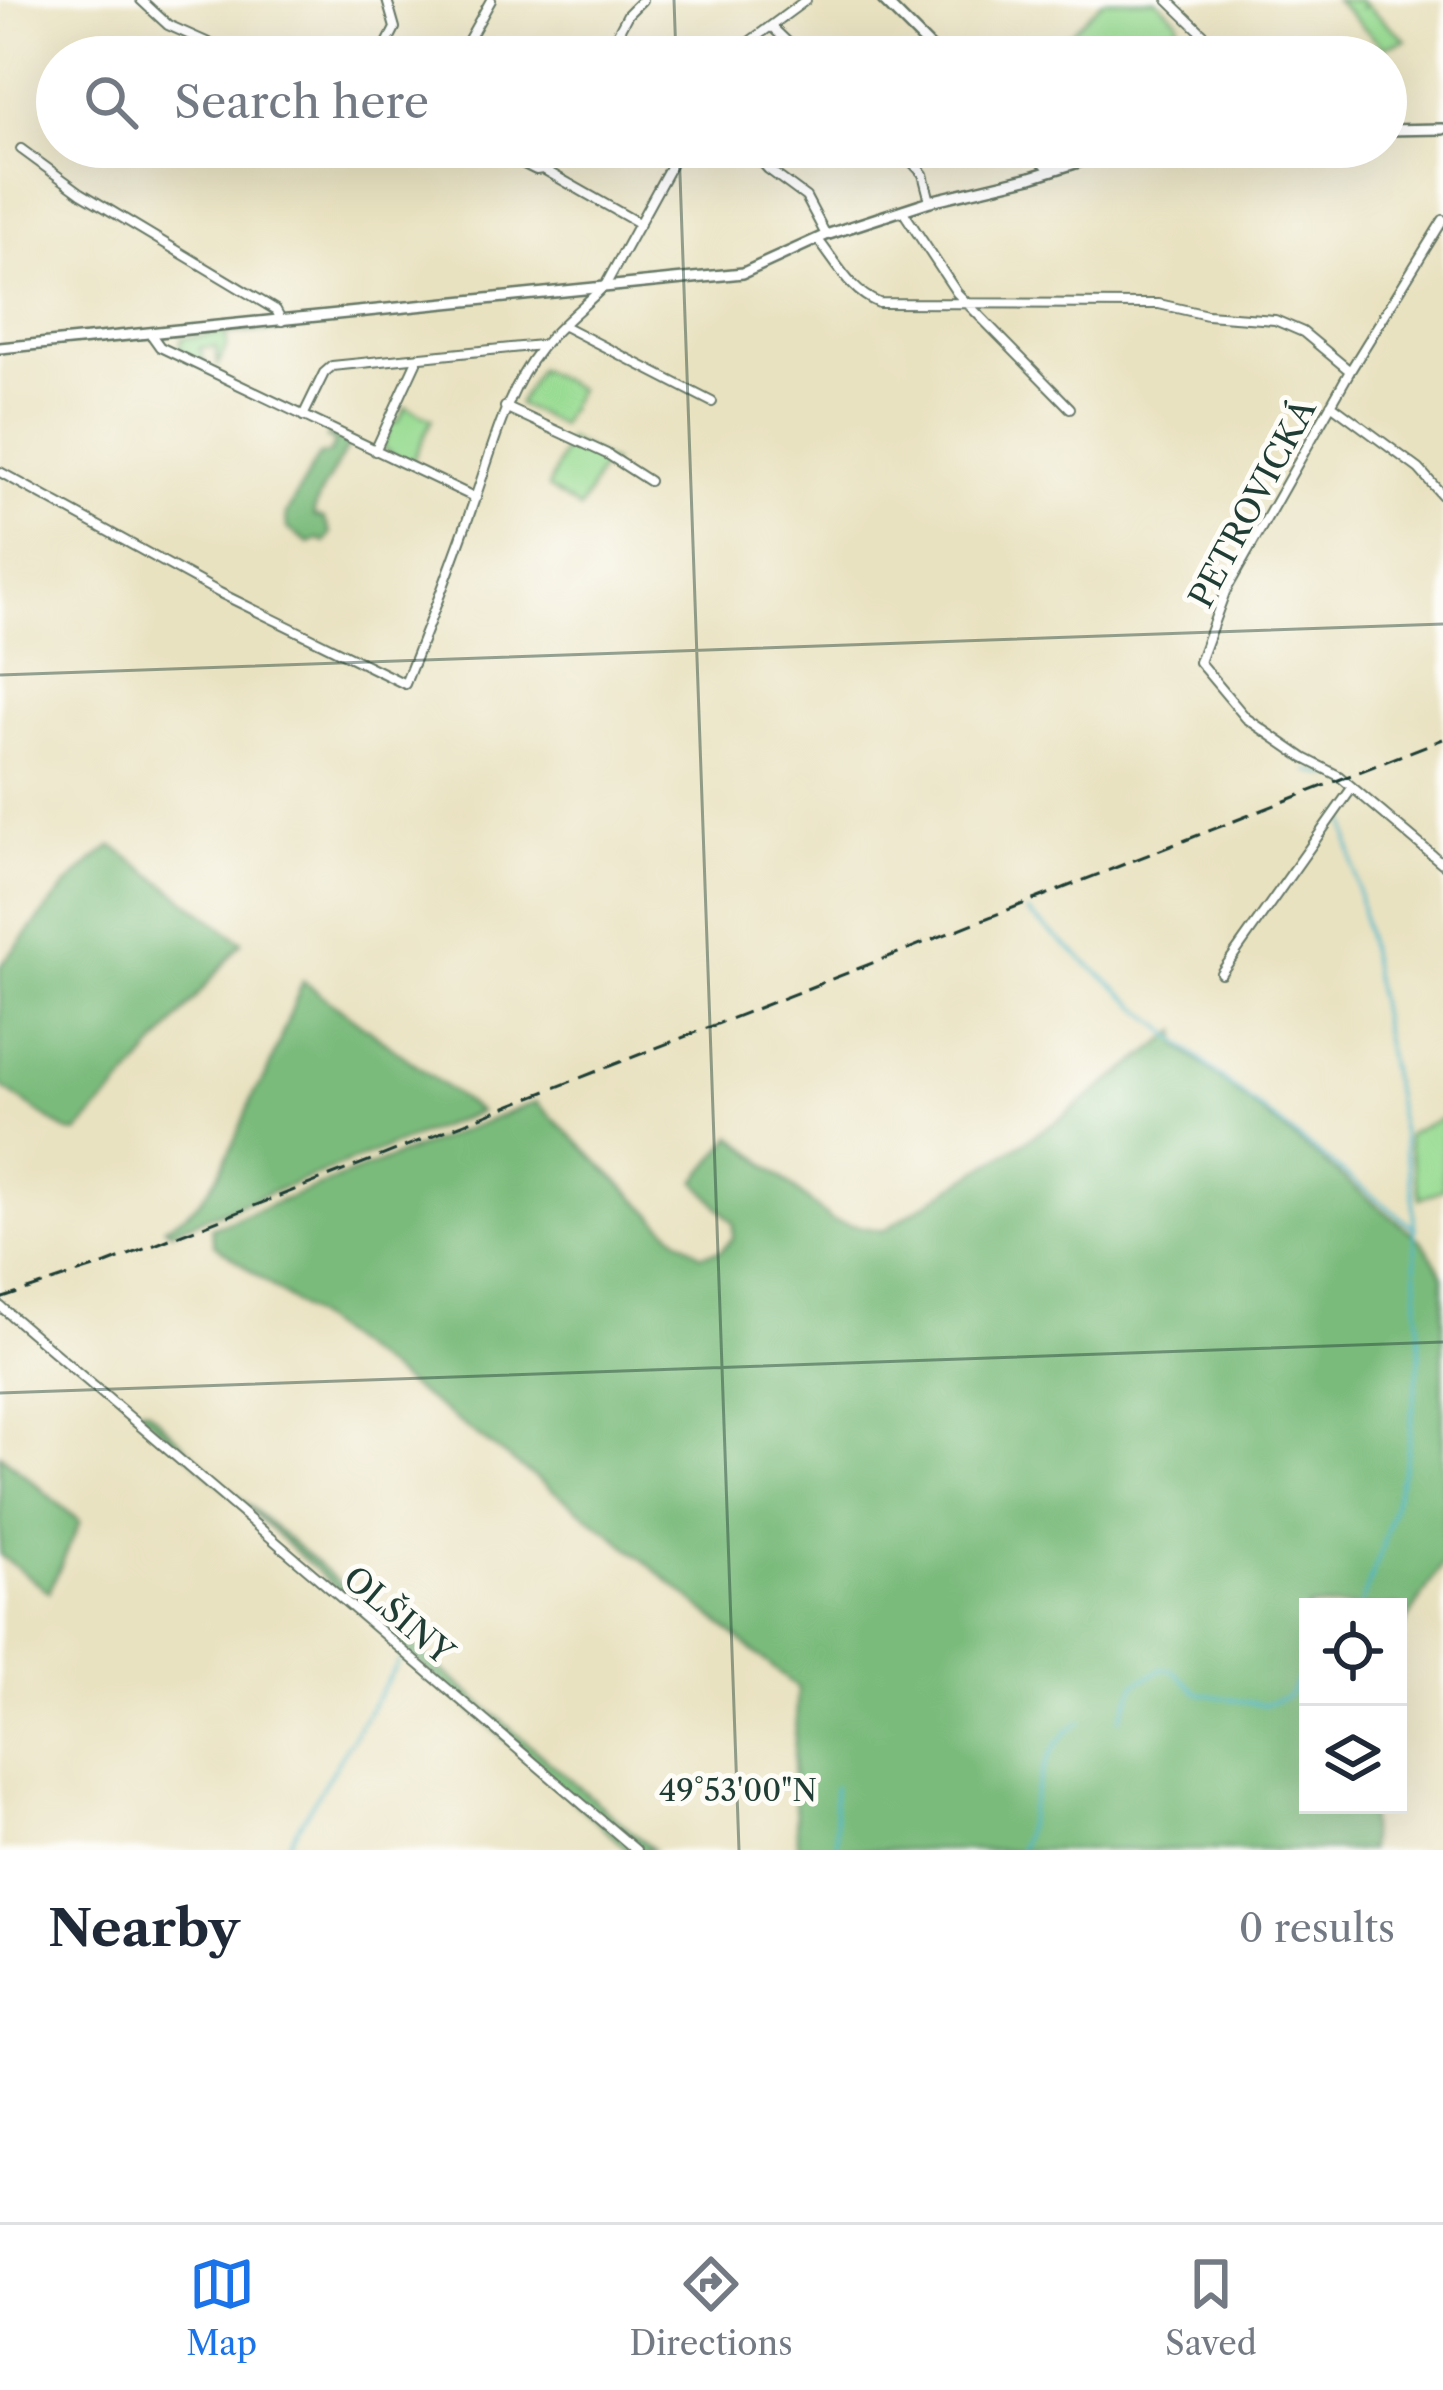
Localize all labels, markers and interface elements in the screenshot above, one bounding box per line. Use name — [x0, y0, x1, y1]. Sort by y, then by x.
search box — [36, 36, 1407, 168]
icon: search — [78, 69, 144, 135]
text: Search here — [174, 74, 429, 130]
street label: PETROVICKÁ — [1180, 391, 1325, 615]
street label: OLŠINY — [335, 1557, 463, 1674]
map controls — [1299, 1598, 1407, 1814]
button: locate — [1299, 1598, 1407, 1706]
button: layers — [1299, 1706, 1407, 1814]
text: 49°53'00"N — [659, 1772, 817, 1809]
text: Nearby — [48, 1897, 240, 1959]
text: 0 results — [1239, 1904, 1395, 1952]
tab: Map — [186, 2251, 257, 2364]
tab: Directions — [630, 2251, 793, 2364]
tab: Saved — [1165, 2251, 1257, 2364]

